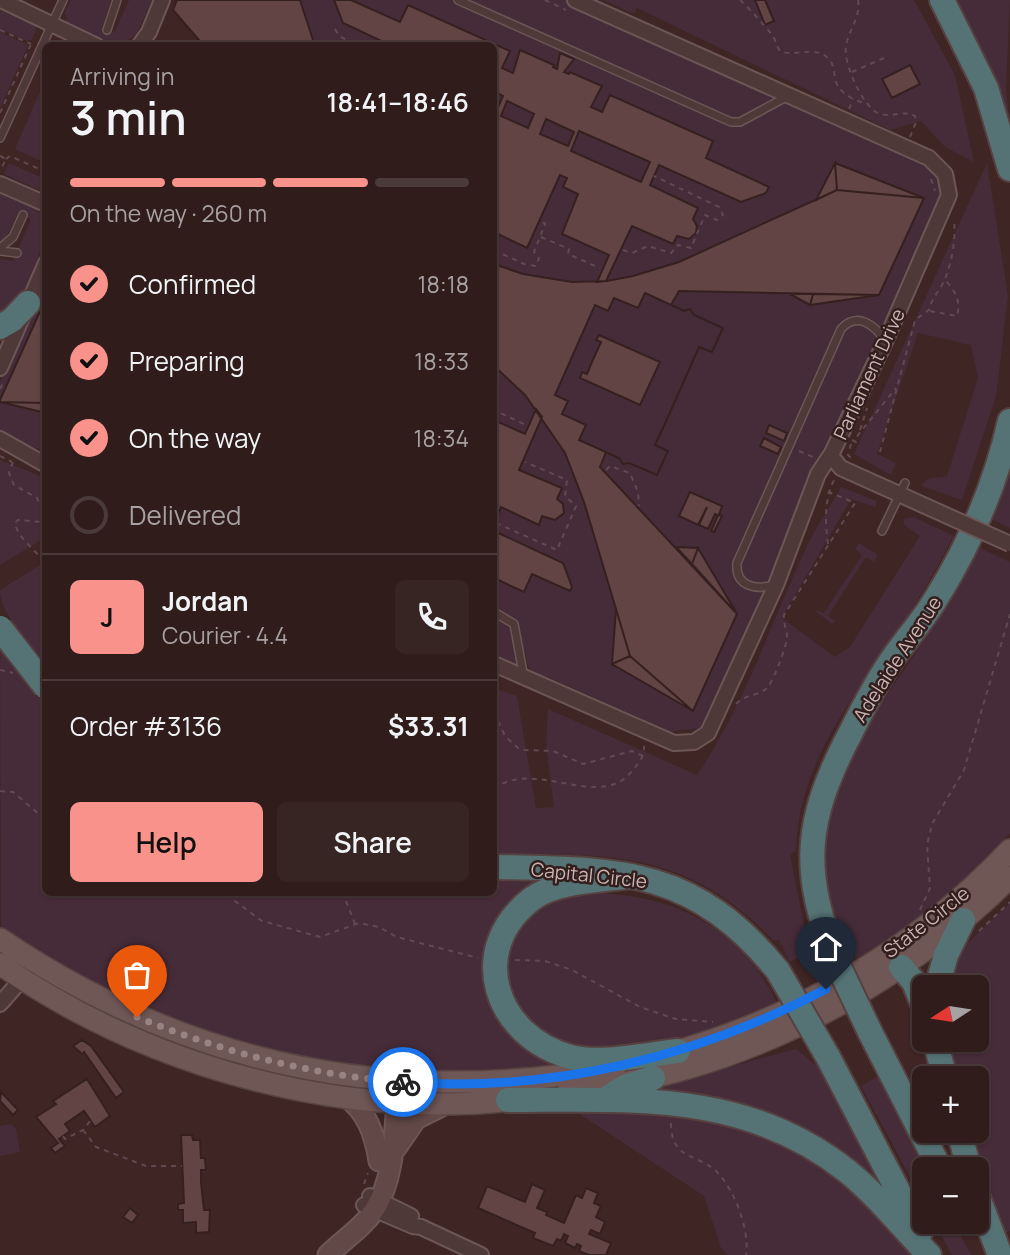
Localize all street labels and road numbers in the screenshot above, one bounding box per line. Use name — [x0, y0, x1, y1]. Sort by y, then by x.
street label: Parliament Drive — [827, 304, 911, 444]
street label: Adelaide Avenue — [847, 591, 947, 727]
street label: Capital Circle — [530, 856, 648, 894]
street label: State Circle — [878, 880, 974, 964]

